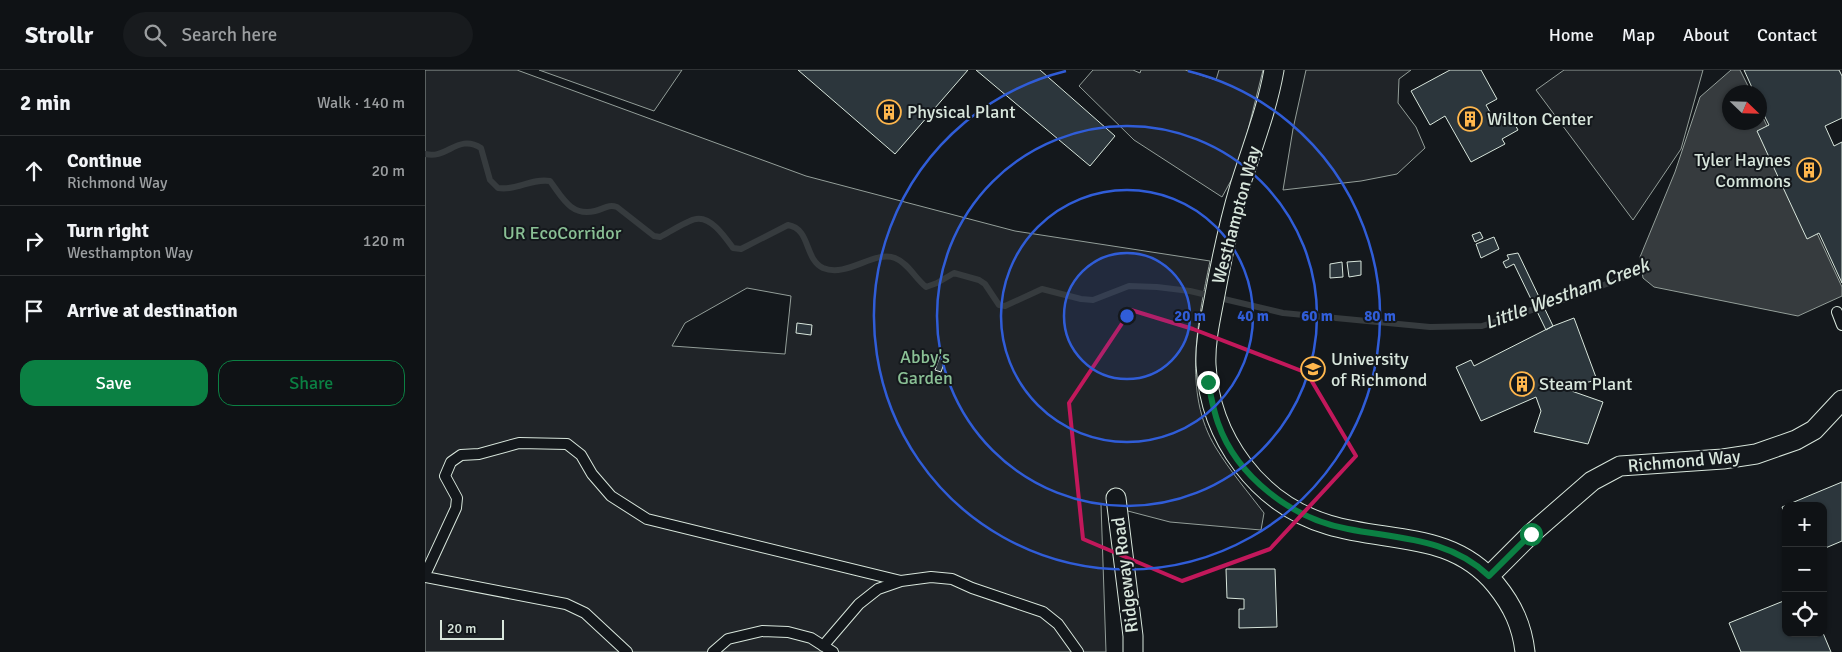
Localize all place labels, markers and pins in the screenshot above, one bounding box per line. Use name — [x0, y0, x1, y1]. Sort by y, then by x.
building icon: Physical Plant — [876, 99, 902, 125]
place label: Physical Plant — [907, 101, 1016, 123]
building icon: Wilton Center — [1457, 106, 1483, 132]
place label: Wilton Center — [1487, 108, 1593, 130]
place label: Tyler Haynes Commons — [1694, 149, 1791, 192]
building icon: Tyler Haynes Commons — [1796, 157, 1822, 183]
centre of rings — [1118, 307, 1136, 325]
place label: University of Richmond — [1331, 348, 1427, 391]
school or university icon: University of Richmond — [1300, 356, 1326, 382]
building icon: Steam Plant — [1509, 371, 1535, 397]
place label: Steam Plant — [1539, 373, 1632, 395]

